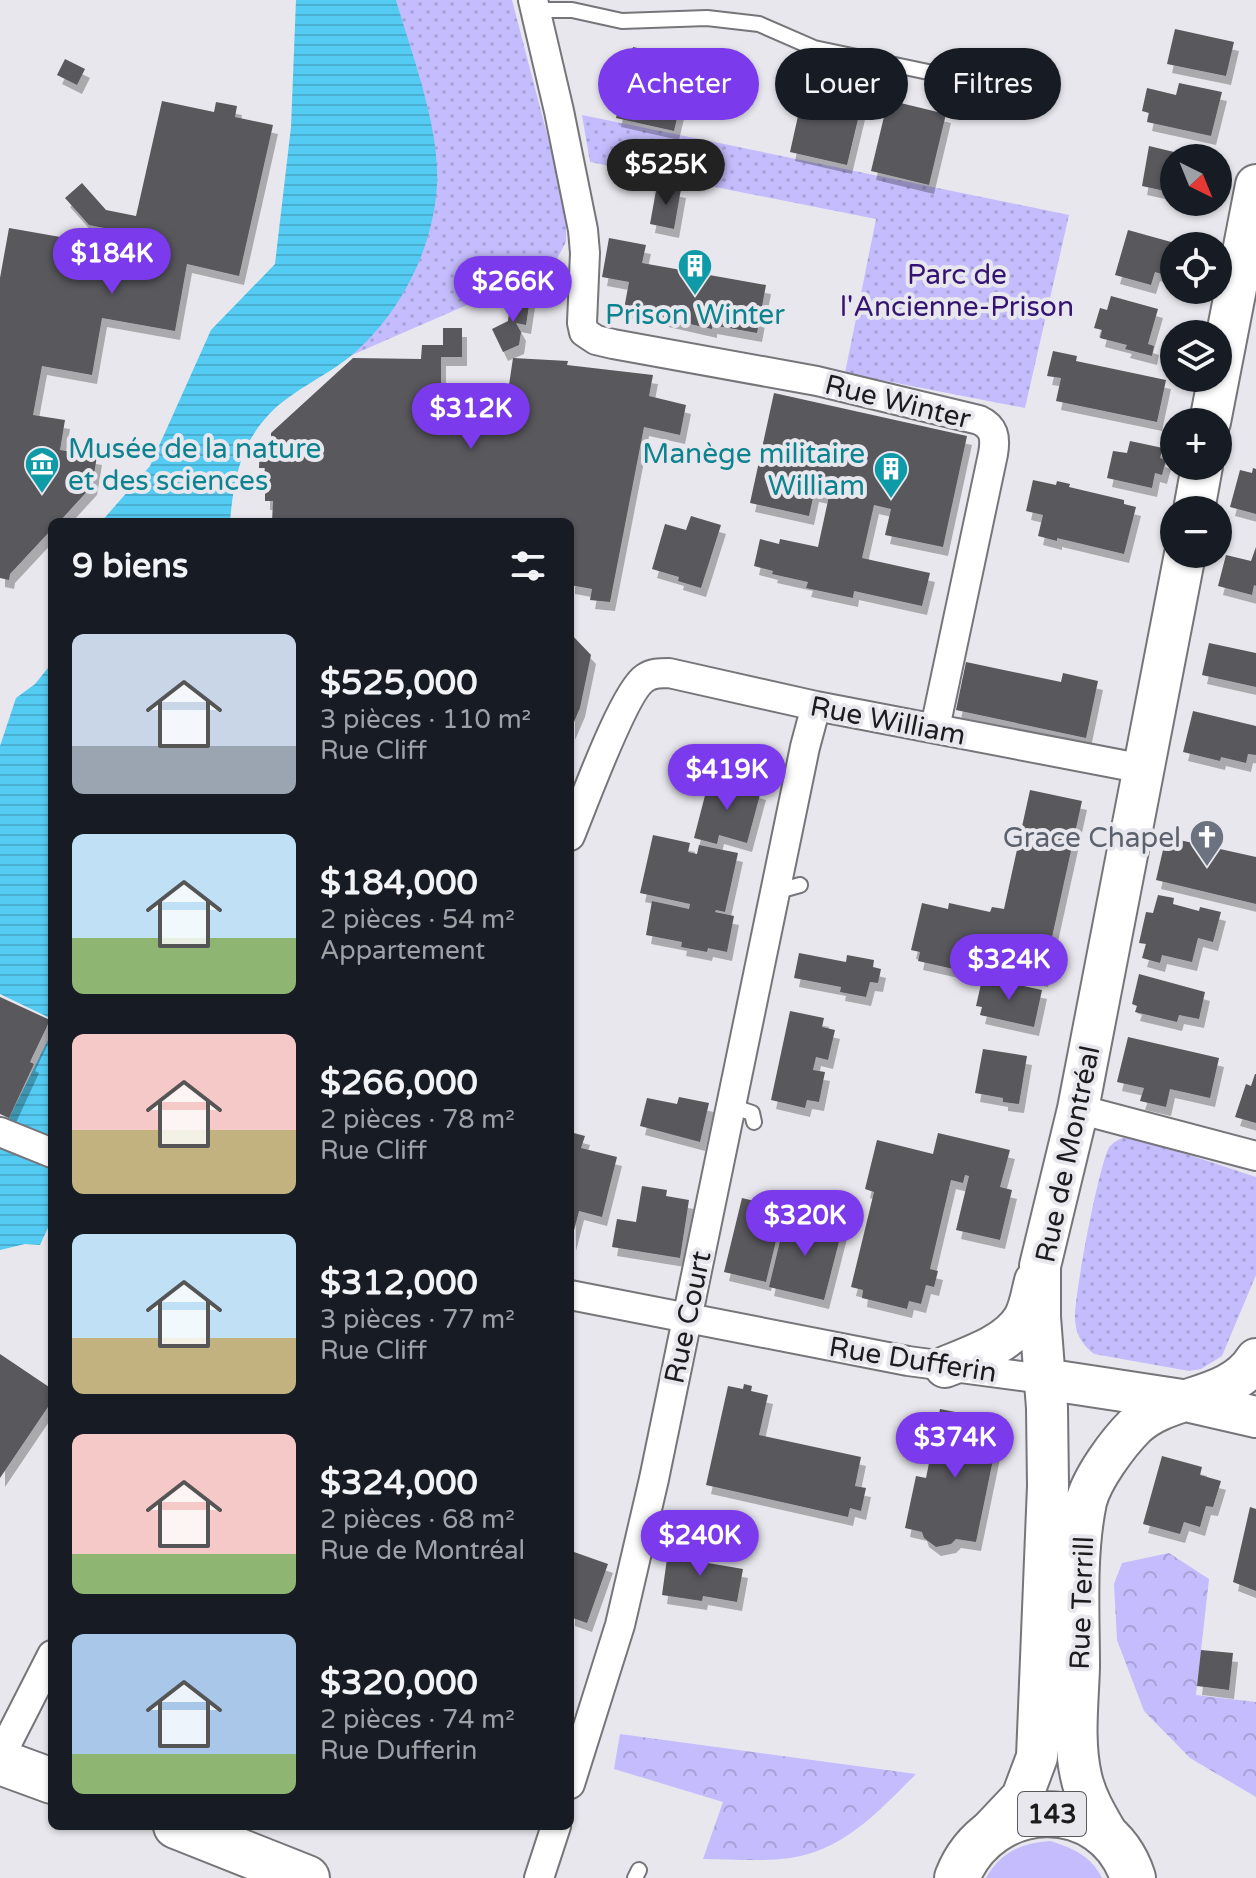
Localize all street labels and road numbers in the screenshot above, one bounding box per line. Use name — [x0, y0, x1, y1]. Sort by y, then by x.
street label: Rue Winter — [821, 367, 974, 437]
street label: Rue William — [807, 689, 968, 753]
street label: Rue de Montréal — [1028, 1043, 1108, 1266]
street label: Rue Court — [657, 1248, 719, 1387]
street label: Rue Dufferin — [827, 1330, 999, 1390]
street label: Rue Terrill — [1063, 1536, 1101, 1670]
road number: 143 — [1018, 1792, 1086, 1836]

